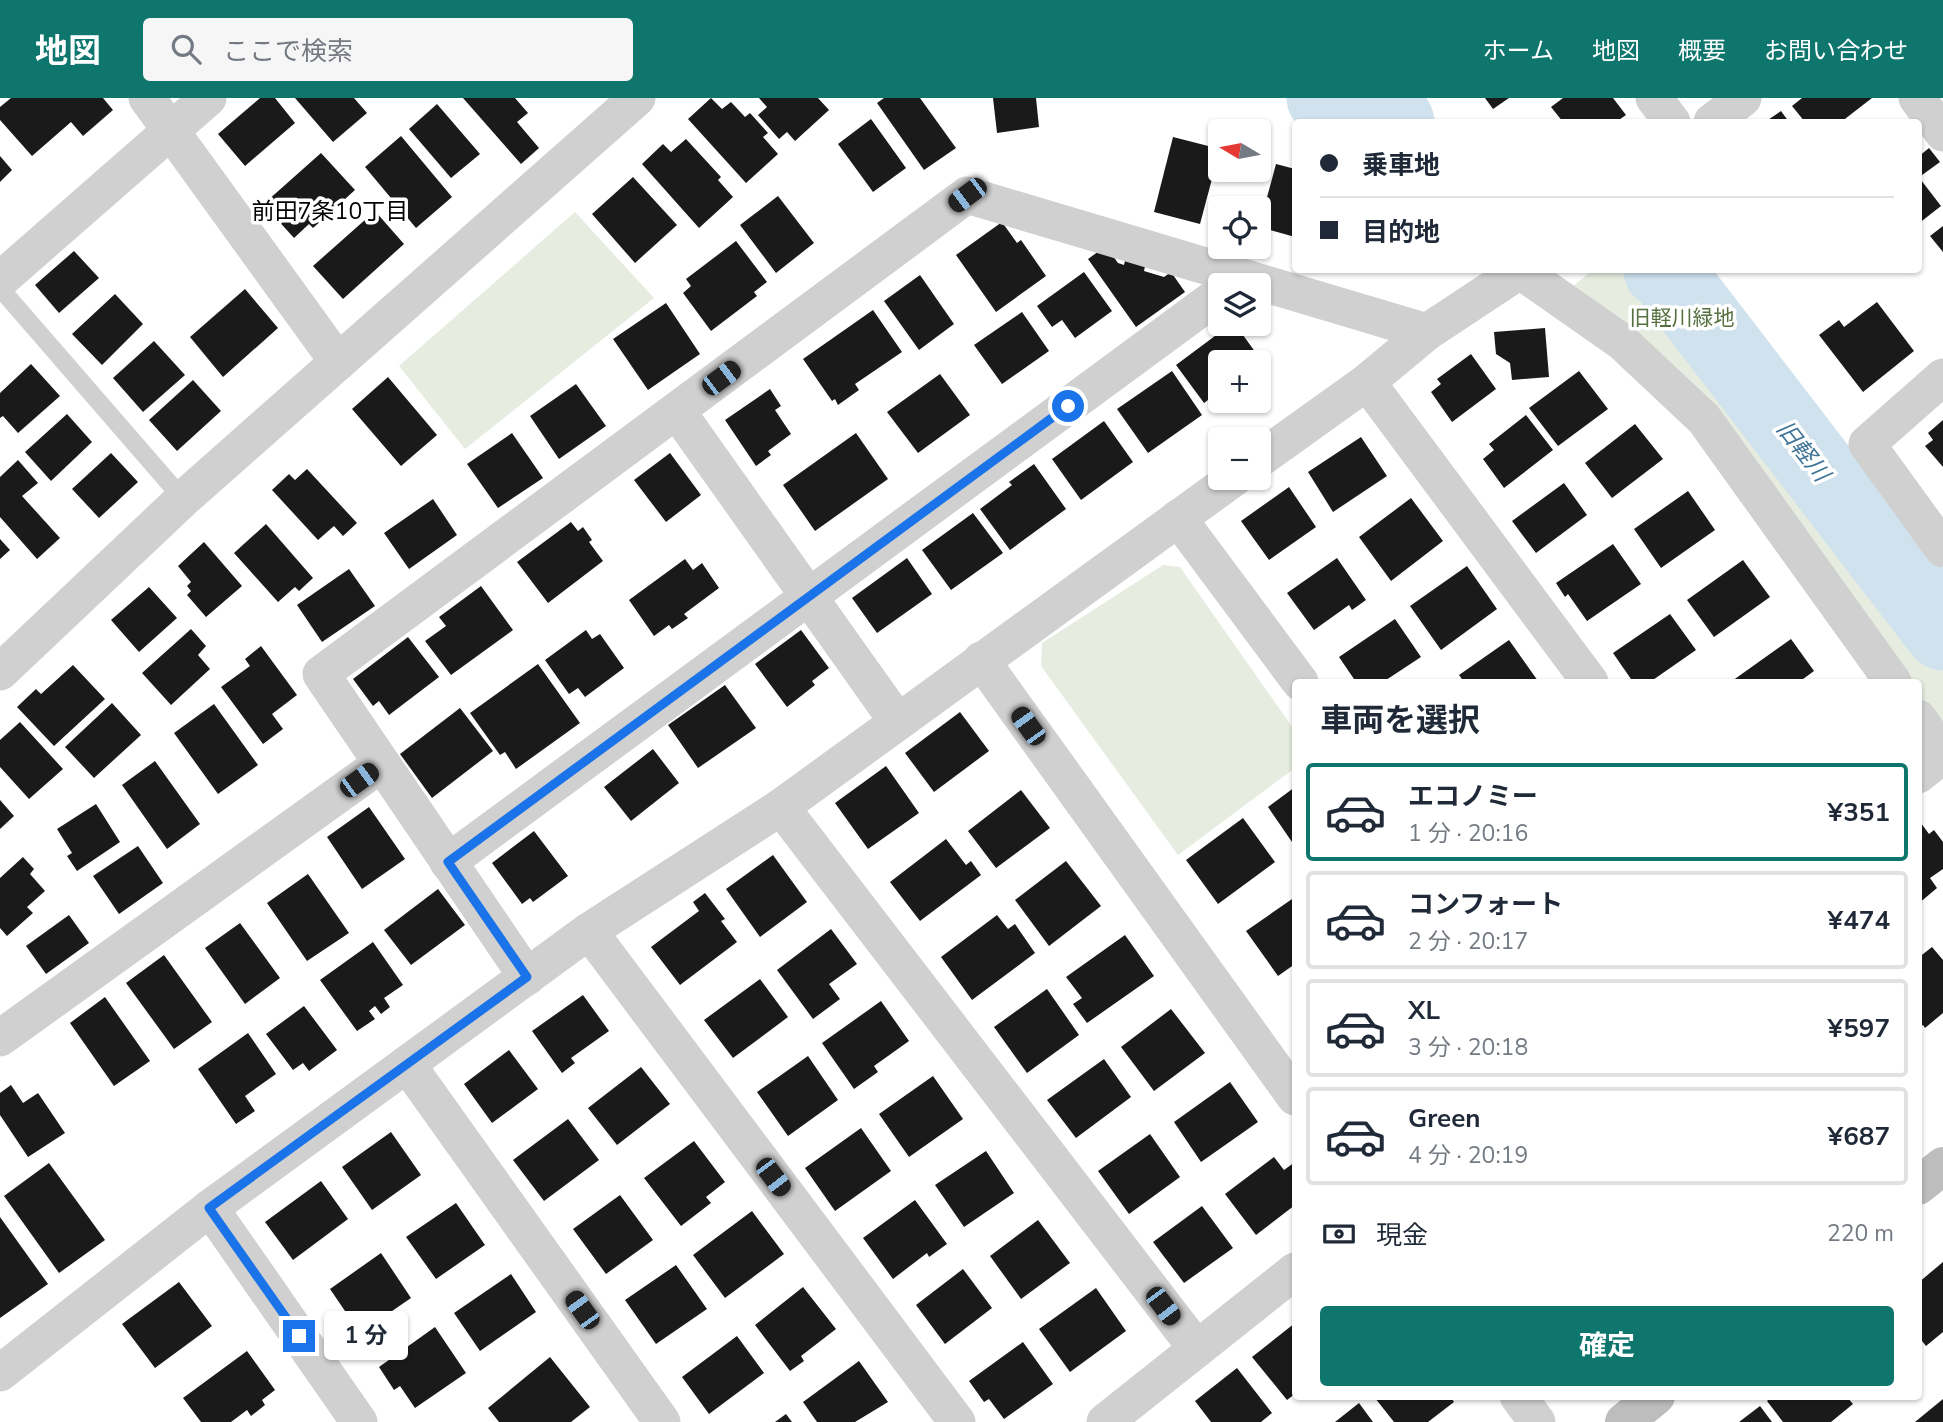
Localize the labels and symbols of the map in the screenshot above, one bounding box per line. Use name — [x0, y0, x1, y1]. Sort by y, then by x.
north arrow — [1208, 119, 1270, 182]
car — [944, 174, 991, 216]
district label: 前田7条10丁目 — [252, 196, 408, 227]
park label: 旧軽川緑地 — [1630, 304, 1735, 332]
car — [698, 357, 745, 399]
route start — [1052, 390, 1084, 422]
water label: 旧軽川 — [1770, 414, 1838, 490]
car — [1008, 703, 1049, 749]
car — [336, 759, 383, 801]
car — [752, 1154, 795, 1200]
car — [1142, 1283, 1185, 1329]
car — [562, 1287, 603, 1333]
callout: 1 分 — [324, 1312, 408, 1360]
route end — [283, 1320, 315, 1352]

